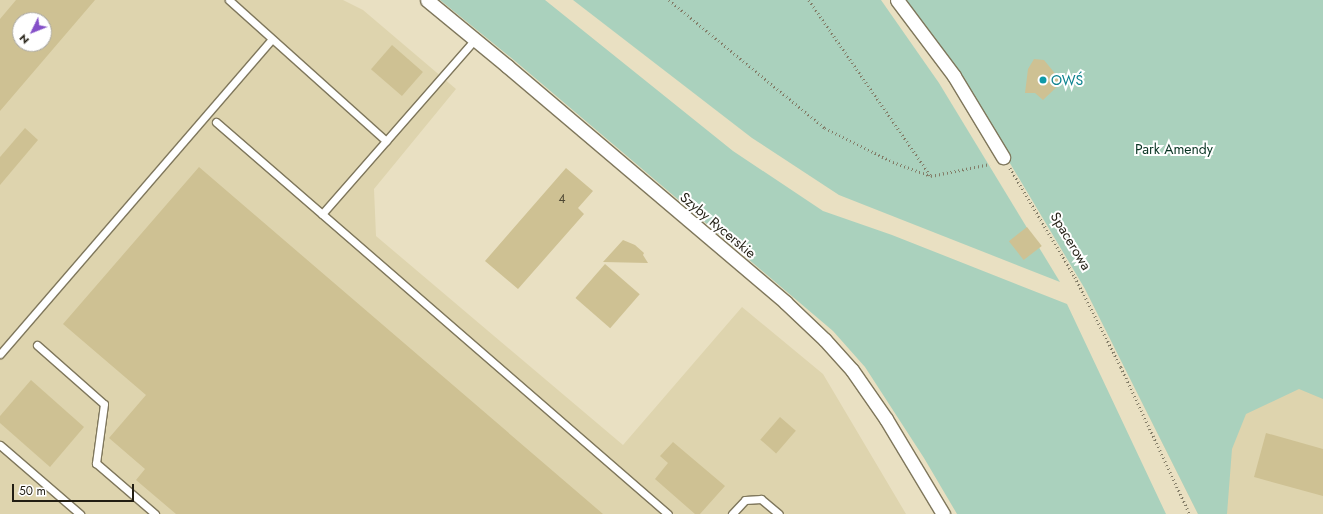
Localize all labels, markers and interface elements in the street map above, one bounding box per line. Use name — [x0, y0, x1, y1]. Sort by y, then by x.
north arrow — [12, 12, 52, 52]
text: N — [15, 31, 33, 48]
place label: OWŚ — [1051, 72, 1083, 88]
marker: OWŚ — [1038, 75, 1048, 85]
park label: Park Amendy — [1135, 141, 1213, 157]
street label: Szyby Rycerskie — [677, 188, 759, 262]
house number: 4 — [559, 193, 565, 207]
street label: Spacerowa — [1047, 209, 1095, 273]
scale bar — [14, 476, 136, 502]
text: 50 m — [19, 482, 46, 500]

